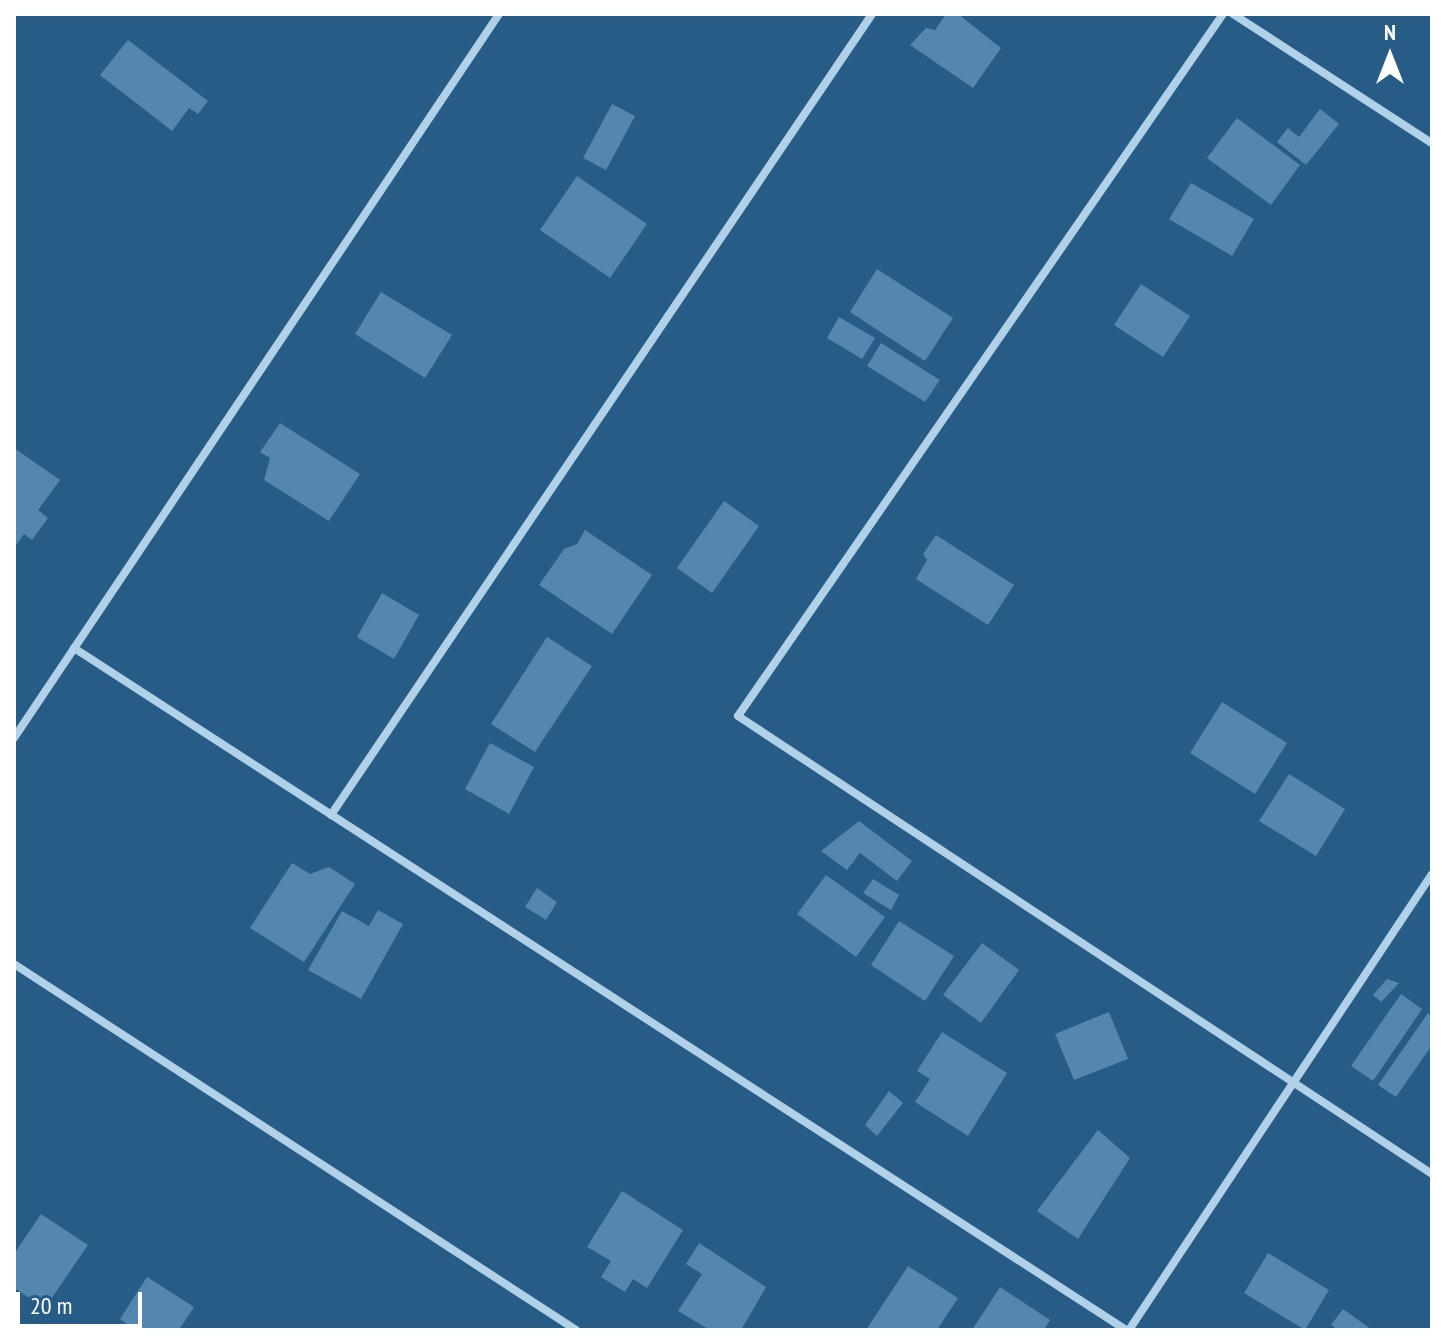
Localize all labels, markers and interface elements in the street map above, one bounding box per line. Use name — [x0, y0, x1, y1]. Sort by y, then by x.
north arrow — [1350, 16, 1430, 96]
text: N — [1384, 18, 1396, 46]
scale bar — [20, 1276, 146, 1326]
text: 20 m — [30, 1290, 72, 1321]

